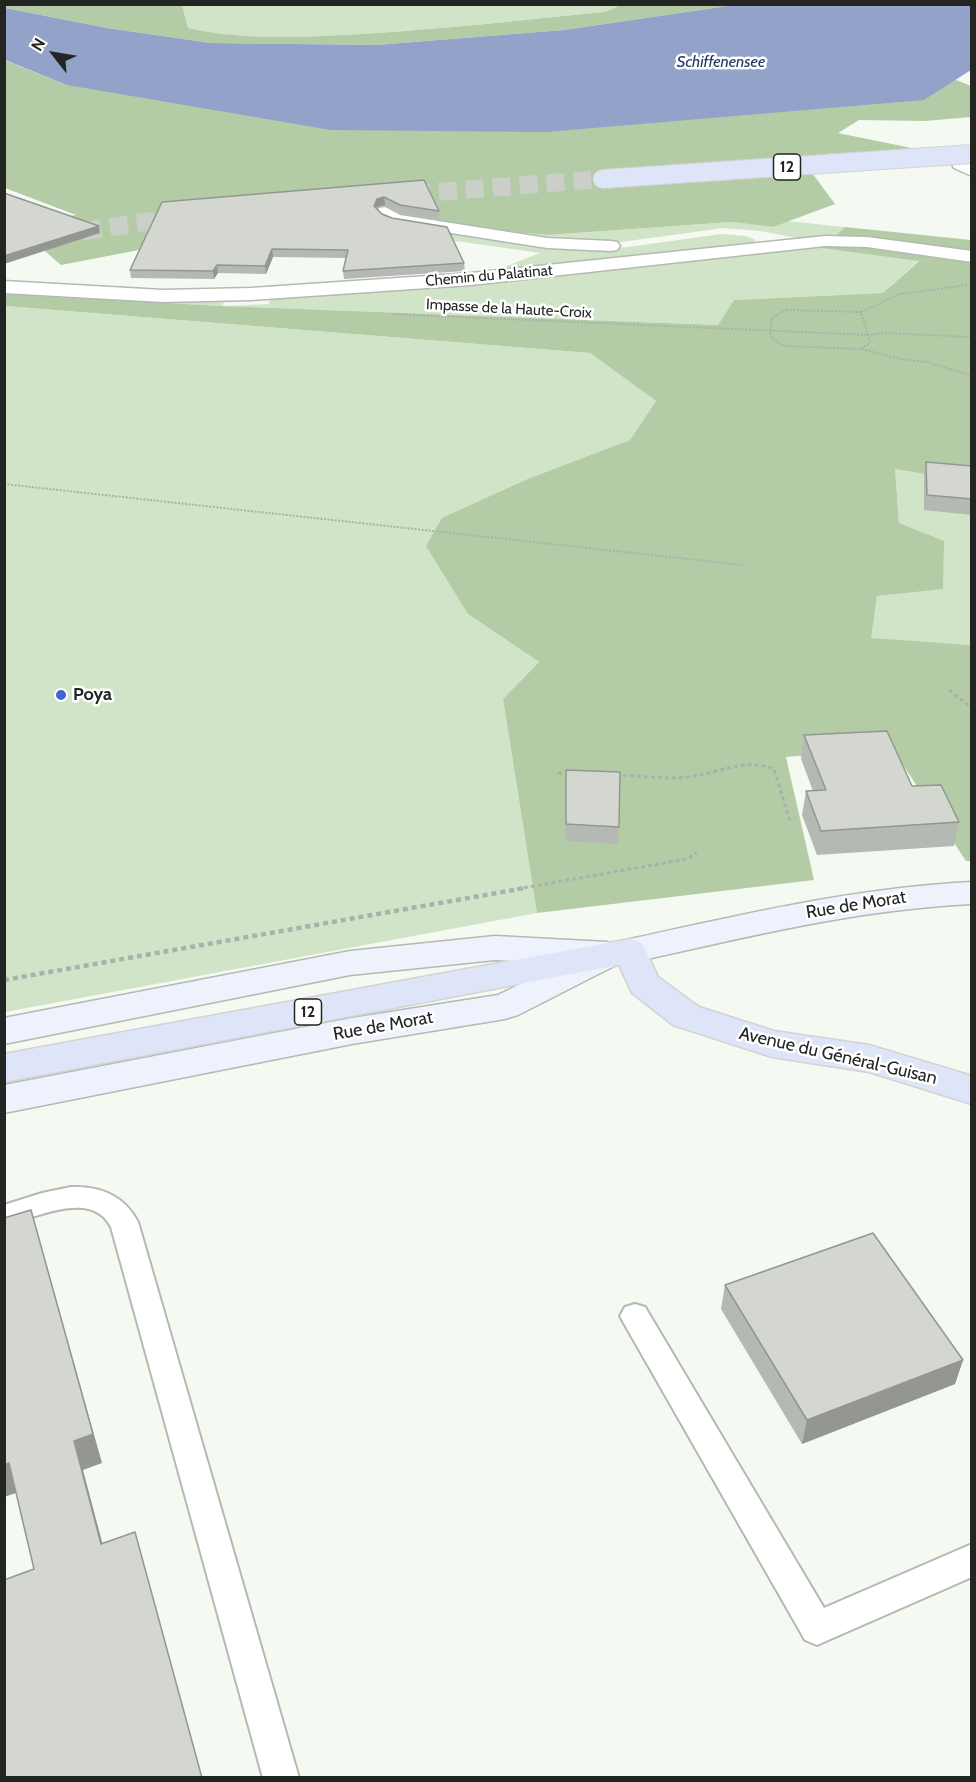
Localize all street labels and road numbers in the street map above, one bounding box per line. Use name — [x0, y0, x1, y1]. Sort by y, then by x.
road number: 12 — [774, 154, 800, 180]
street label: Chemin du Palatinat — [425, 261, 553, 291]
street label: Impasse de la Haute-Croix — [426, 296, 592, 322]
street label: Rue de Morat — [804, 886, 908, 924]
road number: 12 — [294, 999, 322, 1025]
street label: Rue de Morat — [331, 1007, 435, 1045]
street label: Avenue du Général-Guisan — [737, 1023, 939, 1089]

